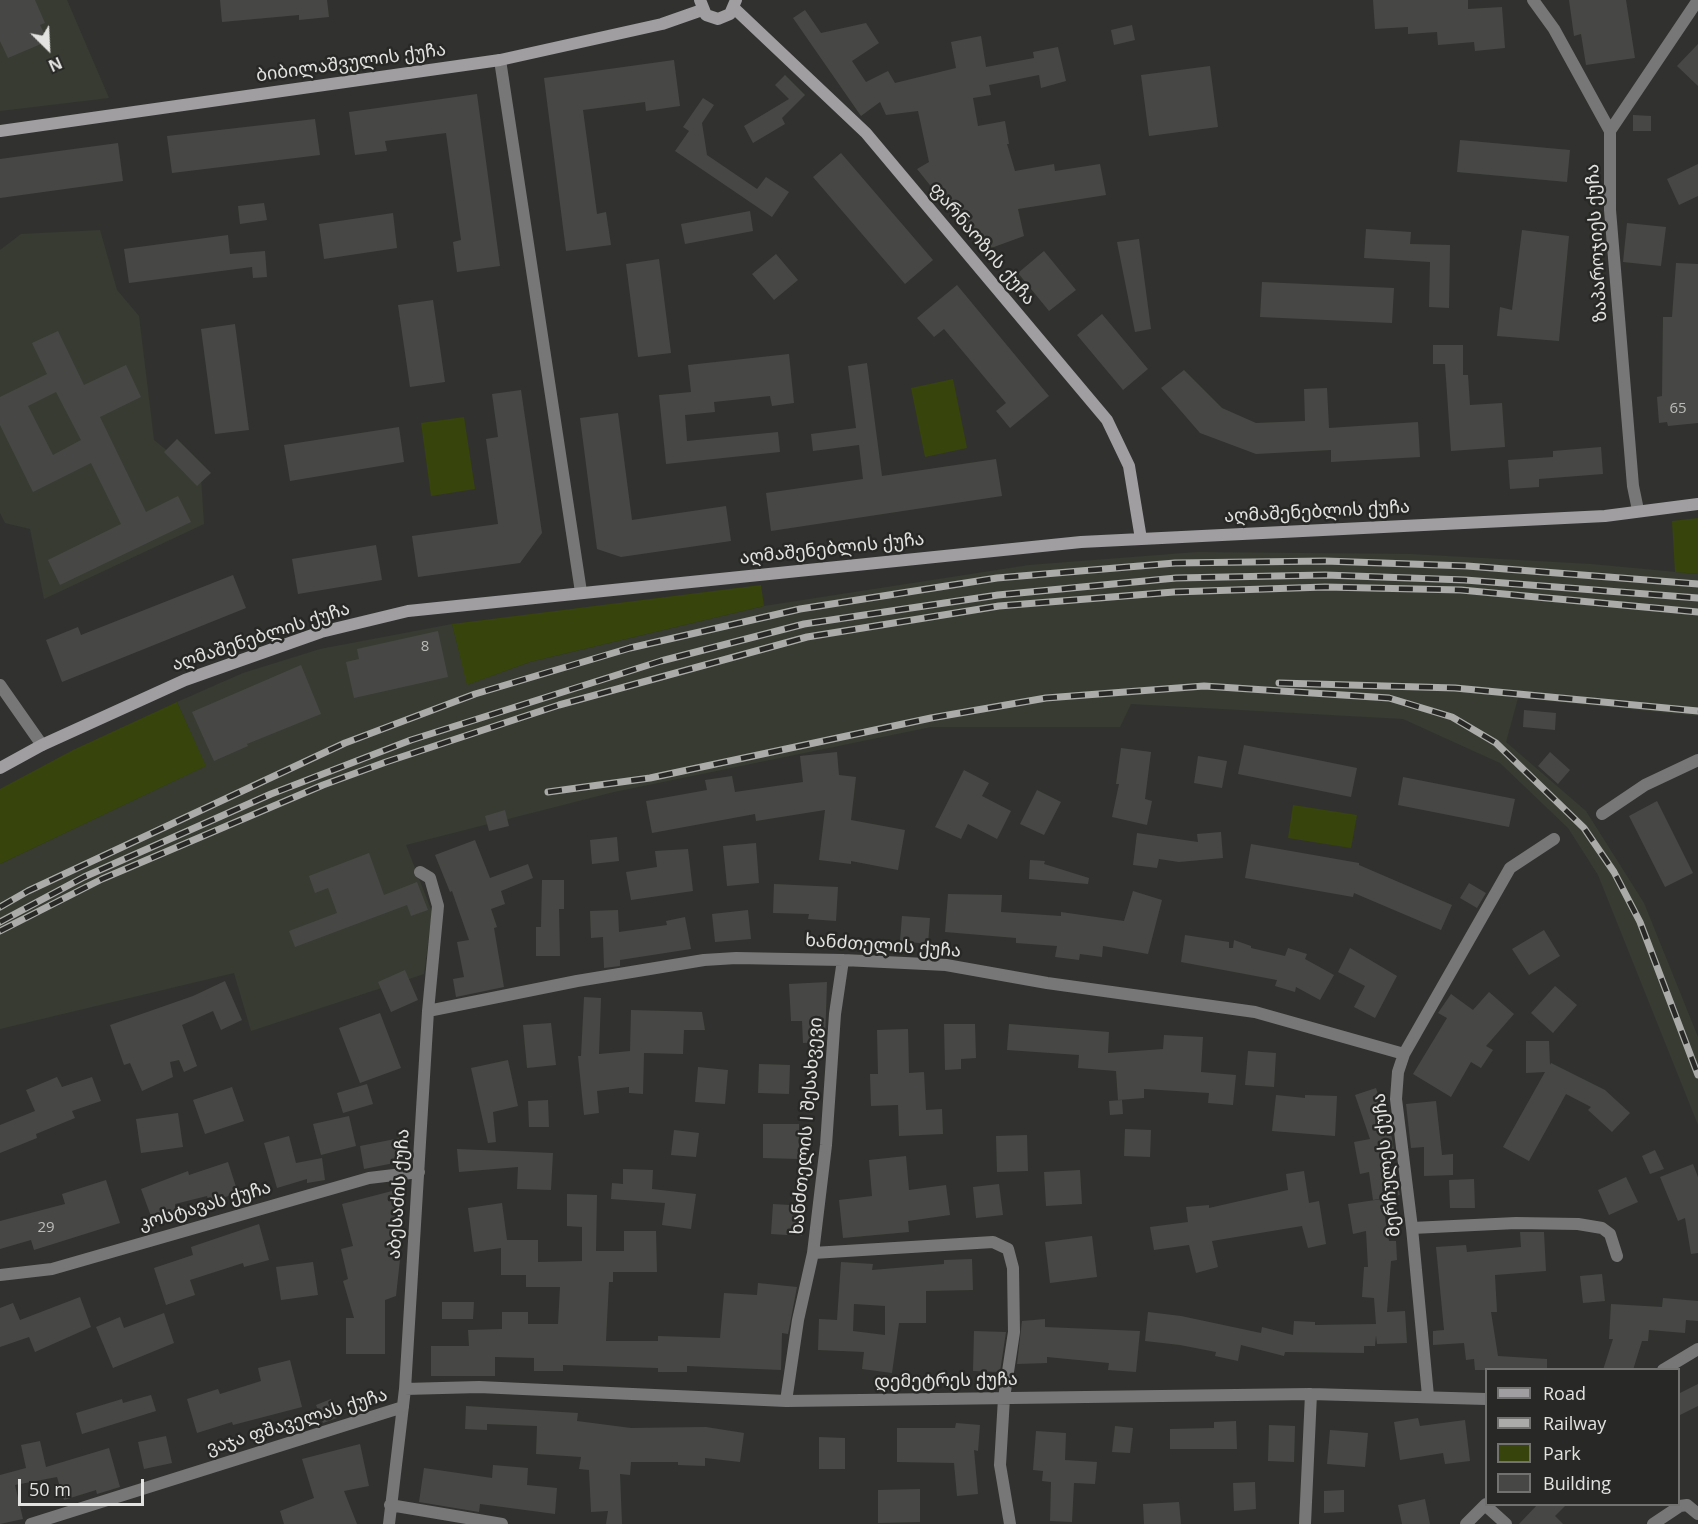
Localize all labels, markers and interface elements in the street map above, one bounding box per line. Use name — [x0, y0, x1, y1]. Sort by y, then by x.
north arrow — [18, 18, 78, 78]
street label: ბიბილაშვულის ქუჩა — [255, 39, 447, 87]
text: N — [45, 52, 66, 77]
street label: ზაპაროჯიეს ქუჩა — [1582, 163, 1612, 323]
street label: ფარნაოზის ქუჩა — [924, 178, 1040, 310]
house number: 65 — [1669, 400, 1687, 418]
street label: აღმაშენებლის ქუჩა — [1224, 496, 1410, 528]
street label: აღმაშენებლის ქუჩა — [738, 529, 926, 569]
street label: აღმაშენებლის ქუჩა — [169, 598, 353, 676]
house number: 8 — [421, 638, 429, 656]
street label: ხანძთელის ქუჩა — [804, 930, 962, 962]
street label: ხანძთელის I შესახვევი — [787, 1016, 827, 1236]
street label: მერჩულეს ქუჩა — [1369, 1092, 1405, 1238]
street label: აბესაძის ქუჩა — [384, 1128, 414, 1260]
street label: კოსტავას ქუჩა — [136, 1177, 274, 1235]
house number: 29 — [37, 1219, 55, 1237]
legend — [1485, 1368, 1680, 1506]
street label: დემეტრეს ქუჩა — [874, 1369, 1018, 1393]
text: Road — [1543, 1381, 1586, 1405]
street label: ვაჯა ფშაველას ქუჩა — [204, 1384, 390, 1460]
text: Railway — [1543, 1411, 1606, 1435]
text: Park — [1543, 1441, 1581, 1465]
scale bar — [21, 1467, 147, 1505]
text: Building — [1543, 1471, 1611, 1495]
text: 50 m — [29, 1477, 71, 1501]

